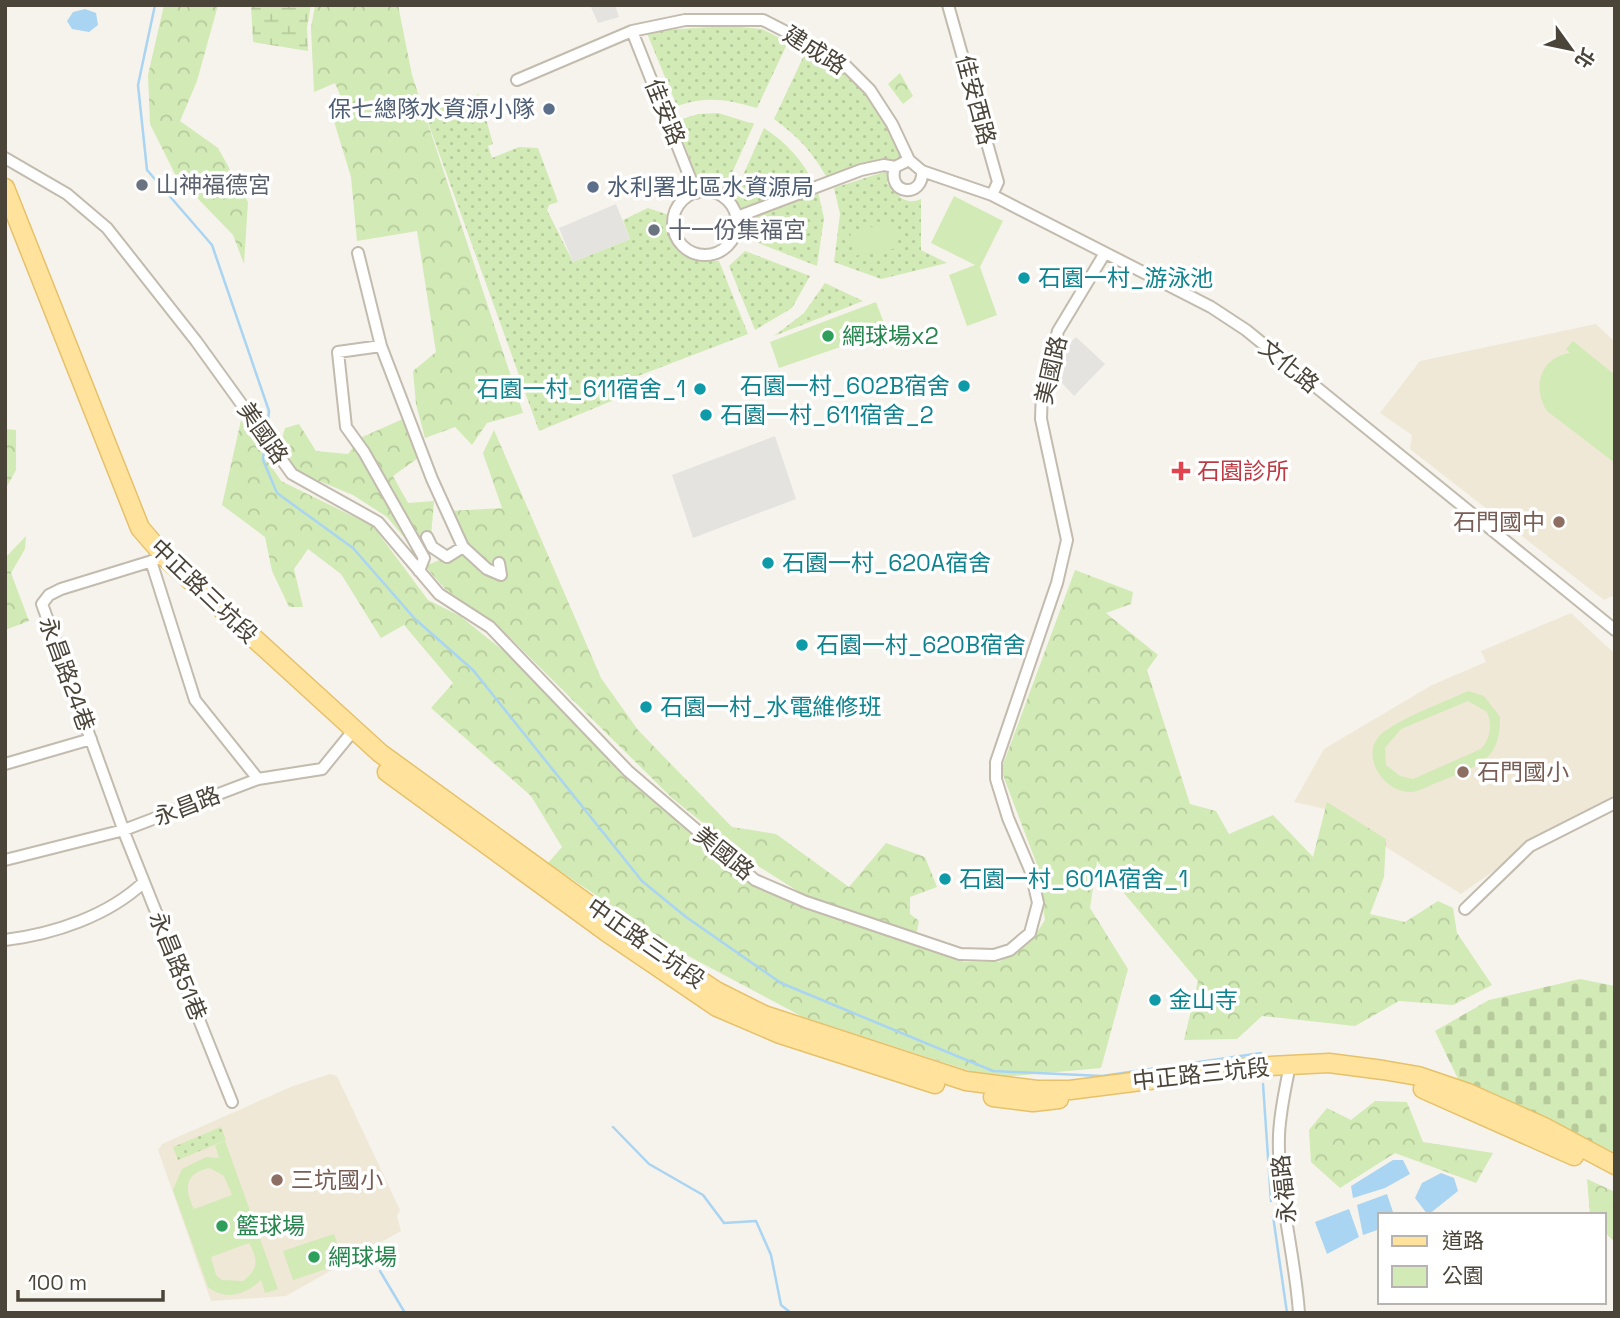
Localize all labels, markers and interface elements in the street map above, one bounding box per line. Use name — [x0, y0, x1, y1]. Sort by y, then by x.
north arrow — [1536, 14, 1606, 84]
street label: 建成路 — [778, 19, 852, 81]
text: 北 — [1569, 43, 1600, 73]
street label: 佳安西路 — [950, 52, 1002, 148]
street label: 佳安路 — [638, 74, 692, 150]
place label: 保七總隊水資源小隊 — [328, 94, 535, 124]
marker: 保七總隊水資源小隊 — [541, 101, 557, 117]
place label: 山神福德宮 — [156, 170, 271, 200]
place label: 水利署北區水資源局 — [607, 172, 814, 202]
marker: 山神福德宮 — [134, 177, 150, 193]
marker: 水利署北區水資源局 — [585, 179, 601, 195]
place label: 十一份集福宮 — [668, 215, 806, 245]
marker: 十一份集福宮 — [646, 222, 662, 238]
place label: 石園一村_游泳池 — [1038, 263, 1213, 293]
marker: 石園一村_游泳池 — [1016, 270, 1032, 286]
place label: 網球場x2 — [842, 321, 939, 351]
marker: 網球場x2 — [820, 328, 836, 344]
street label: 美國路 — [1029, 333, 1073, 407]
street label: 文化路 — [1253, 333, 1325, 399]
place label: 石園一村_602B宿舍 — [740, 371, 950, 401]
place label: 石園一村_611宿舍_1 — [477, 374, 686, 404]
marker: 石園一村_602B宿舍 — [956, 378, 972, 394]
marker: 石園一村_611宿舍_1 — [692, 381, 708, 397]
street label: 美國路 — [231, 396, 295, 470]
place label: 石園一村_611宿舍_2 — [720, 400, 934, 430]
marker: 石園一村_611宿舍_2 — [698, 407, 714, 423]
place label: 石園診所 — [1197, 456, 1289, 486]
marker: 石園診所 — [1171, 461, 1191, 481]
place label: 石門國中 — [1453, 507, 1545, 537]
marker: 石門國中 — [1551, 514, 1567, 530]
street label: 中正路三坑段 — [144, 532, 264, 650]
place label: 石園一村_620A宿舍 — [782, 548, 991, 578]
marker: 石園一村_620A宿舍 — [760, 555, 776, 571]
street label: 永昌路24巷 — [32, 613, 102, 735]
place label: 石園一村_620B宿舍 — [816, 630, 1026, 660]
marker: 石園一村_620B宿舍 — [794, 637, 810, 653]
place label: 石園一村_水電維修班 — [660, 692, 881, 722]
marker: 石園一村_水電維修班 — [638, 699, 654, 715]
place label: 石門國小 — [1477, 757, 1569, 787]
marker: 石門國小 — [1455, 764, 1471, 780]
street label: 永昌路 — [149, 780, 225, 832]
street label: 美國路 — [688, 820, 760, 886]
place label: 石園一村_601A宿舍_1 — [959, 864, 1188, 894]
marker: 石園一村_601A宿舍_1 — [937, 871, 953, 887]
street label: 中正路三坑段 — [581, 891, 711, 995]
street label: 永昌路51巷 — [143, 907, 213, 1025]
place label: 金山寺 — [1169, 985, 1238, 1015]
marker: 金山寺 — [1147, 992, 1163, 1008]
street label: 中正路三坑段 — [1131, 1052, 1271, 1096]
street label: 永福路 — [1265, 1153, 1303, 1225]
place label: 三坑國小 — [291, 1165, 383, 1195]
marker: 三坑國小 — [269, 1172, 285, 1188]
place label: 籃球場 — [236, 1211, 305, 1241]
legend — [1378, 1213, 1606, 1304]
marker: 籃球場 — [214, 1218, 230, 1234]
text: 道路 — [1442, 1227, 1484, 1254]
place label: 網球場 — [328, 1242, 397, 1272]
marker: 網球場 — [306, 1249, 322, 1265]
scale bar — [18, 1258, 163, 1302]
text: 公園 — [1442, 1262, 1484, 1289]
text: 100 m — [28, 1269, 87, 1296]

